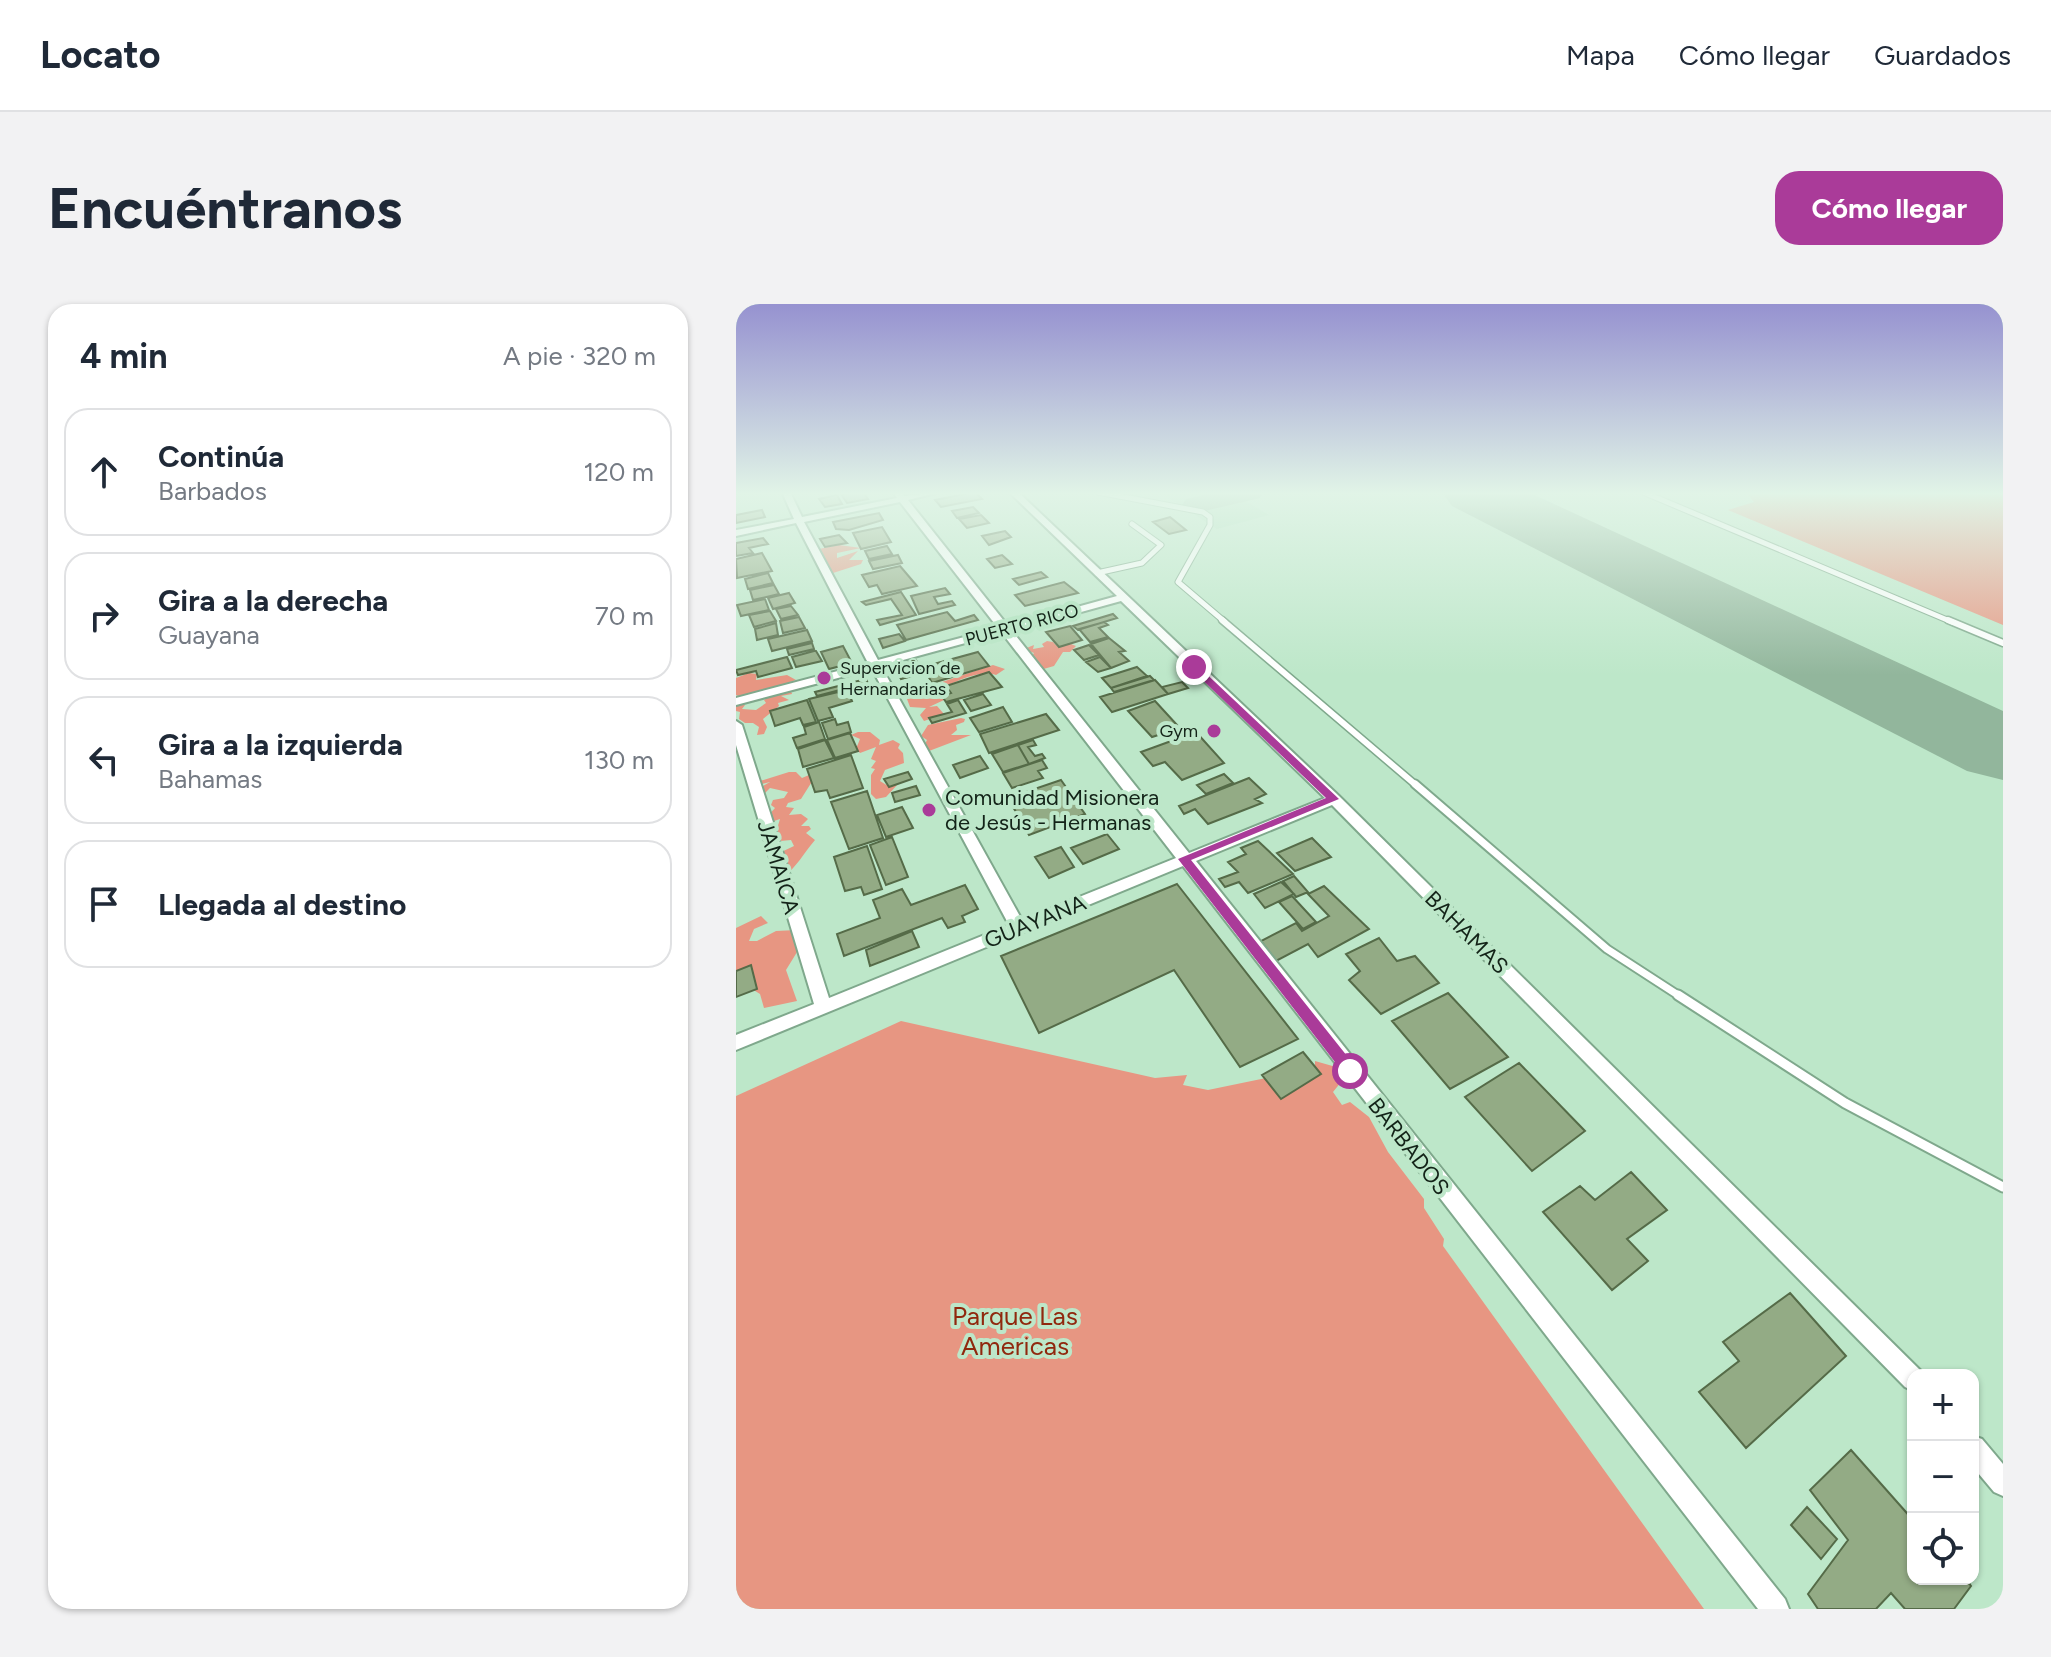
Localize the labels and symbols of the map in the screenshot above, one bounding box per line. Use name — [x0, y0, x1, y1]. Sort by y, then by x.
street label: PUERTO RICO — [963, 599, 1081, 651]
route end — [1176, 649, 1212, 685]
place label: Supervicion de Hernandarias — [840, 657, 961, 700]
marker: Supervicion de Hernandarias — [815, 669, 833, 687]
place label: Gym — [1160, 720, 1198, 742]
marker: Gym — [1205, 722, 1223, 740]
place label: Comunidad Misionera de Jesús - Hermanas — [945, 784, 1159, 836]
marker: Comunidad Misionera de Jesús - Hermanas — [920, 801, 938, 819]
street label: JAMAICA — [752, 817, 806, 917]
street label: BAHAMAS — [1419, 885, 1514, 980]
street label: GUAYANA — [980, 889, 1090, 954]
route start — [1332, 1053, 1368, 1089]
street label: BARBADOS — [1362, 1092, 1455, 1200]
park label: Parque Las Americas — [952, 1300, 1078, 1362]

